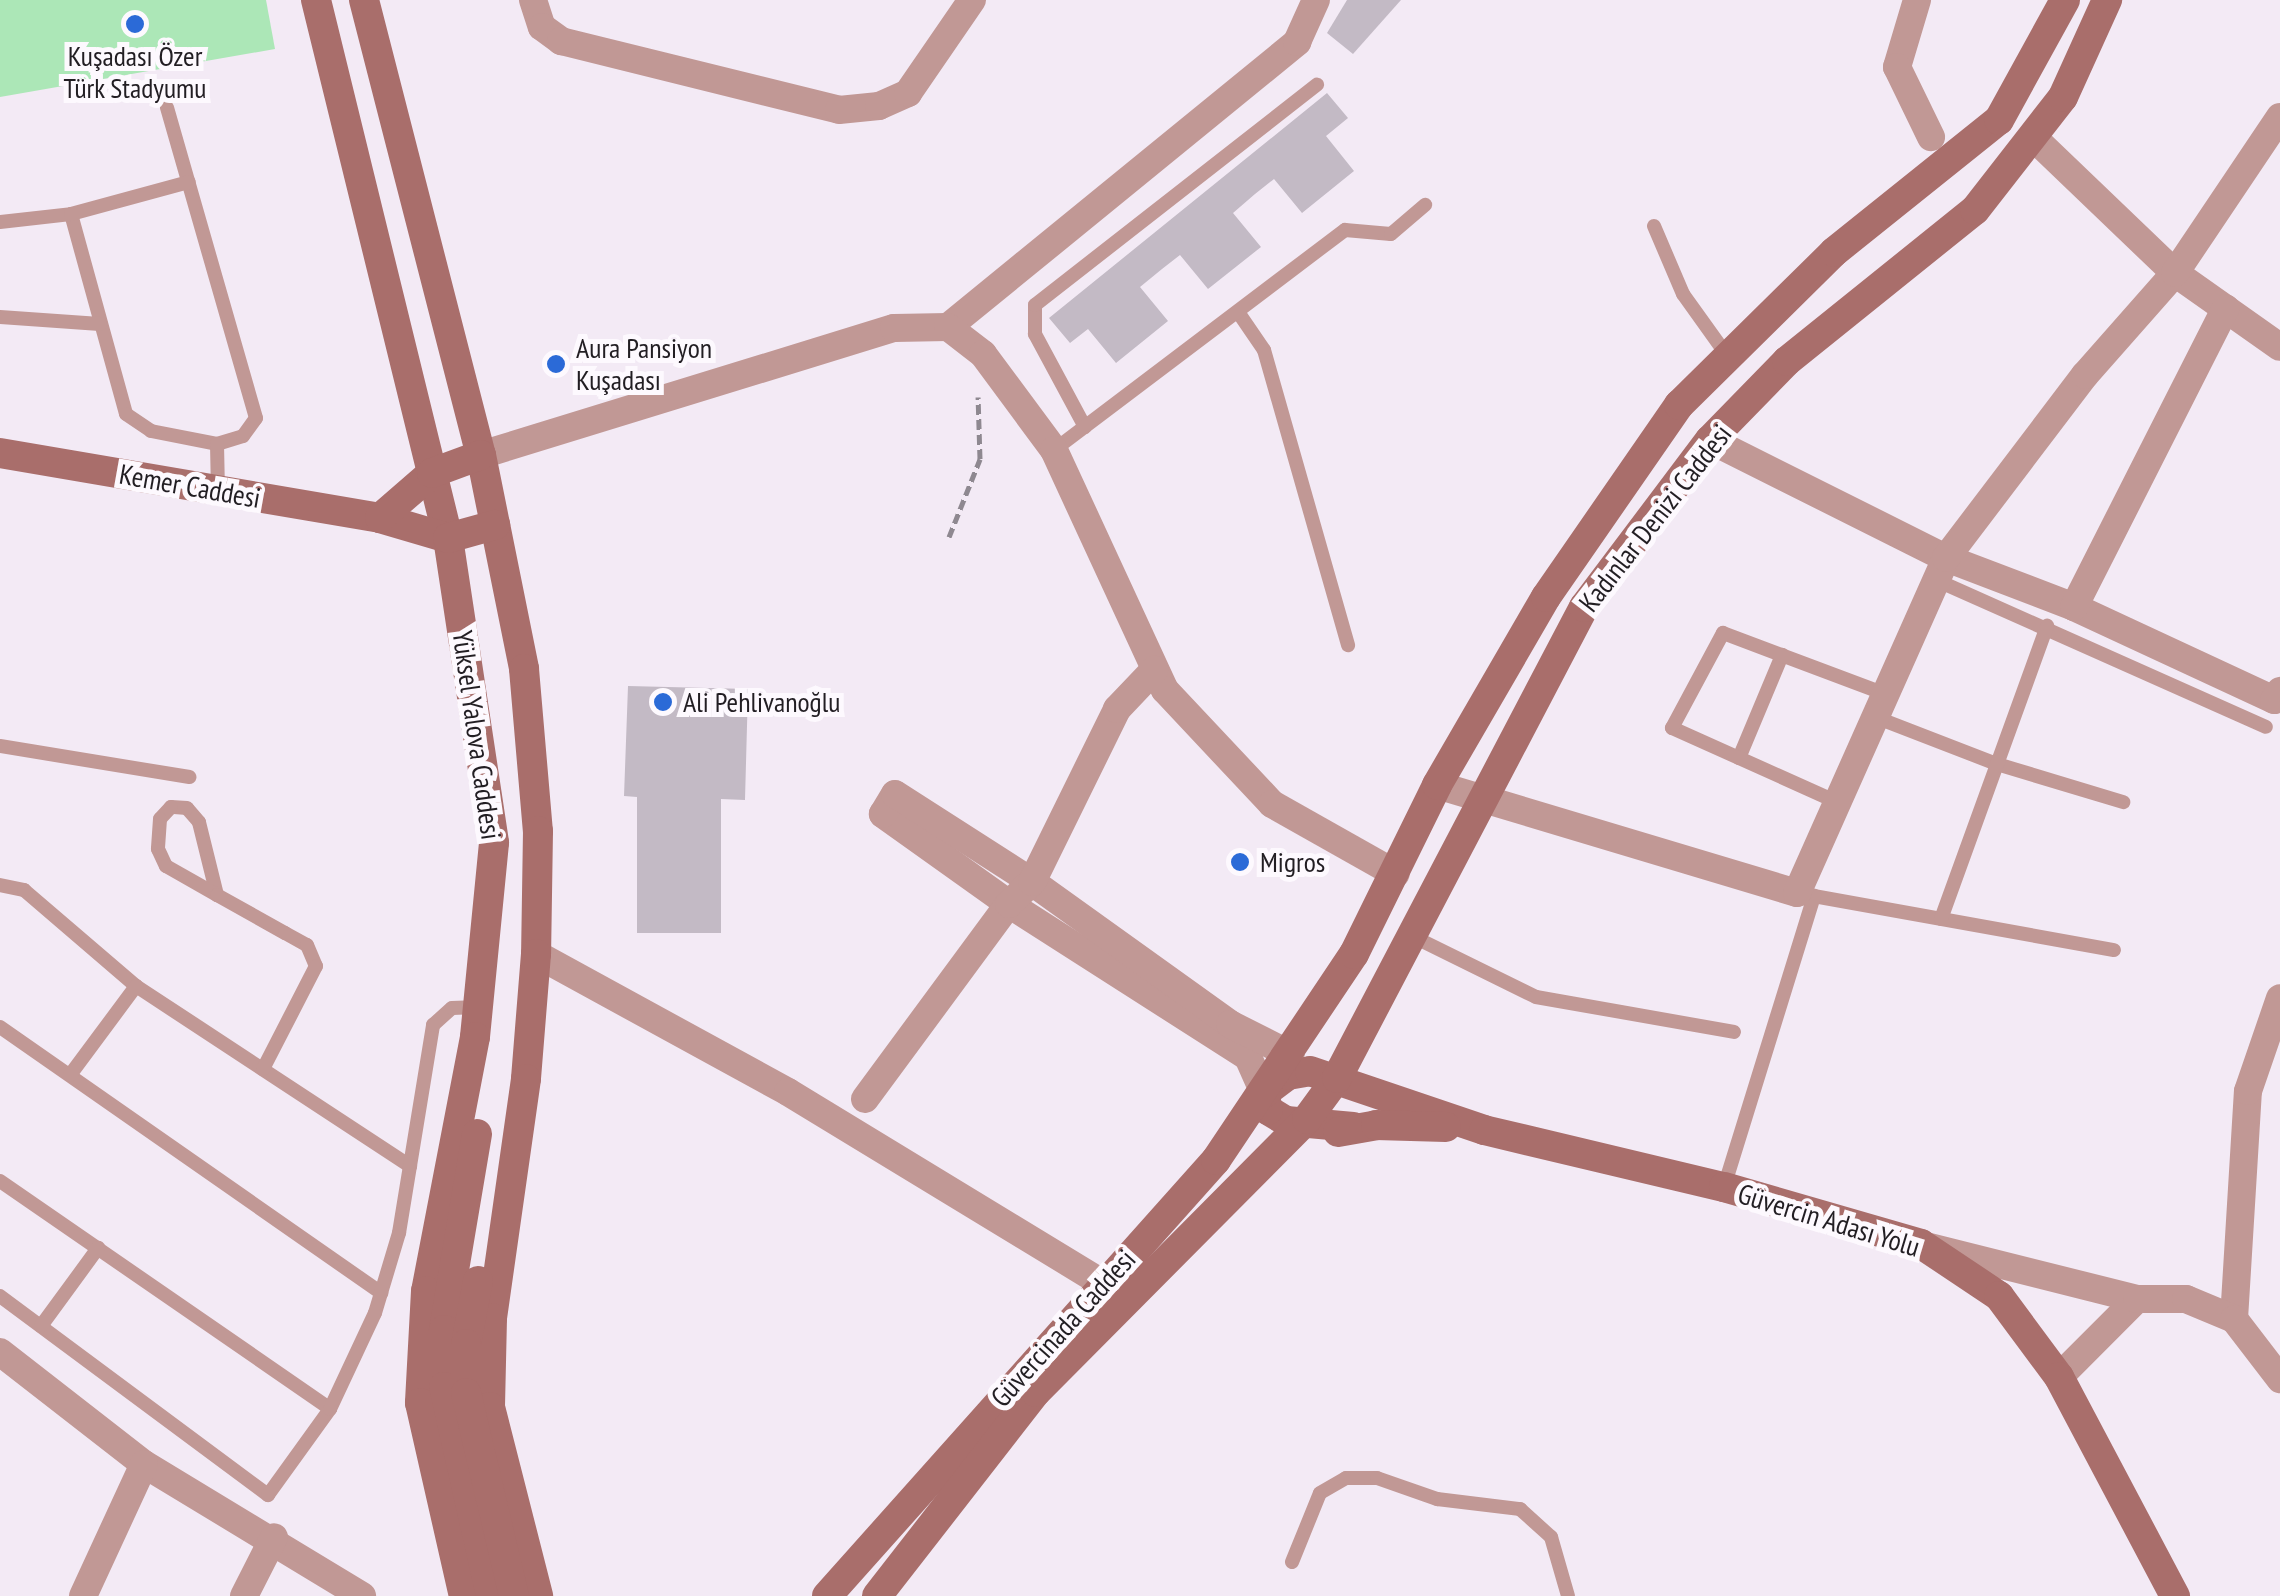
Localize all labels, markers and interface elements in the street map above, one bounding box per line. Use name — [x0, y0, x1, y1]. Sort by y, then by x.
marker: Kuşadası Özer Türk Stadyumu — [124, 13, 146, 35]
place label: Kuşadası Özer Türk Stadyumu — [63, 39, 207, 105]
place label: Aura Pansiyon Kuşadası — [576, 331, 712, 397]
marker: Aura Pansiyon Kuşadası — [545, 353, 567, 375]
street label: Kadınlar Denizi Caddesi — [1572, 418, 1738, 618]
street label: Kemer Caddesi — [117, 457, 263, 515]
street label: Yüksel Yalova Caddesi — [446, 628, 508, 842]
place label: Ali Pehlivanoğlu — [683, 685, 840, 719]
marker: Ali Pehlivanoğlu — [652, 691, 674, 713]
place label: Migros — [1260, 845, 1325, 879]
marker: Migros — [1229, 851, 1251, 873]
street label: Güvercin Adası Yolu — [1733, 1176, 1925, 1264]
street label: Güvercinada Caddesi — [984, 1243, 1142, 1413]

